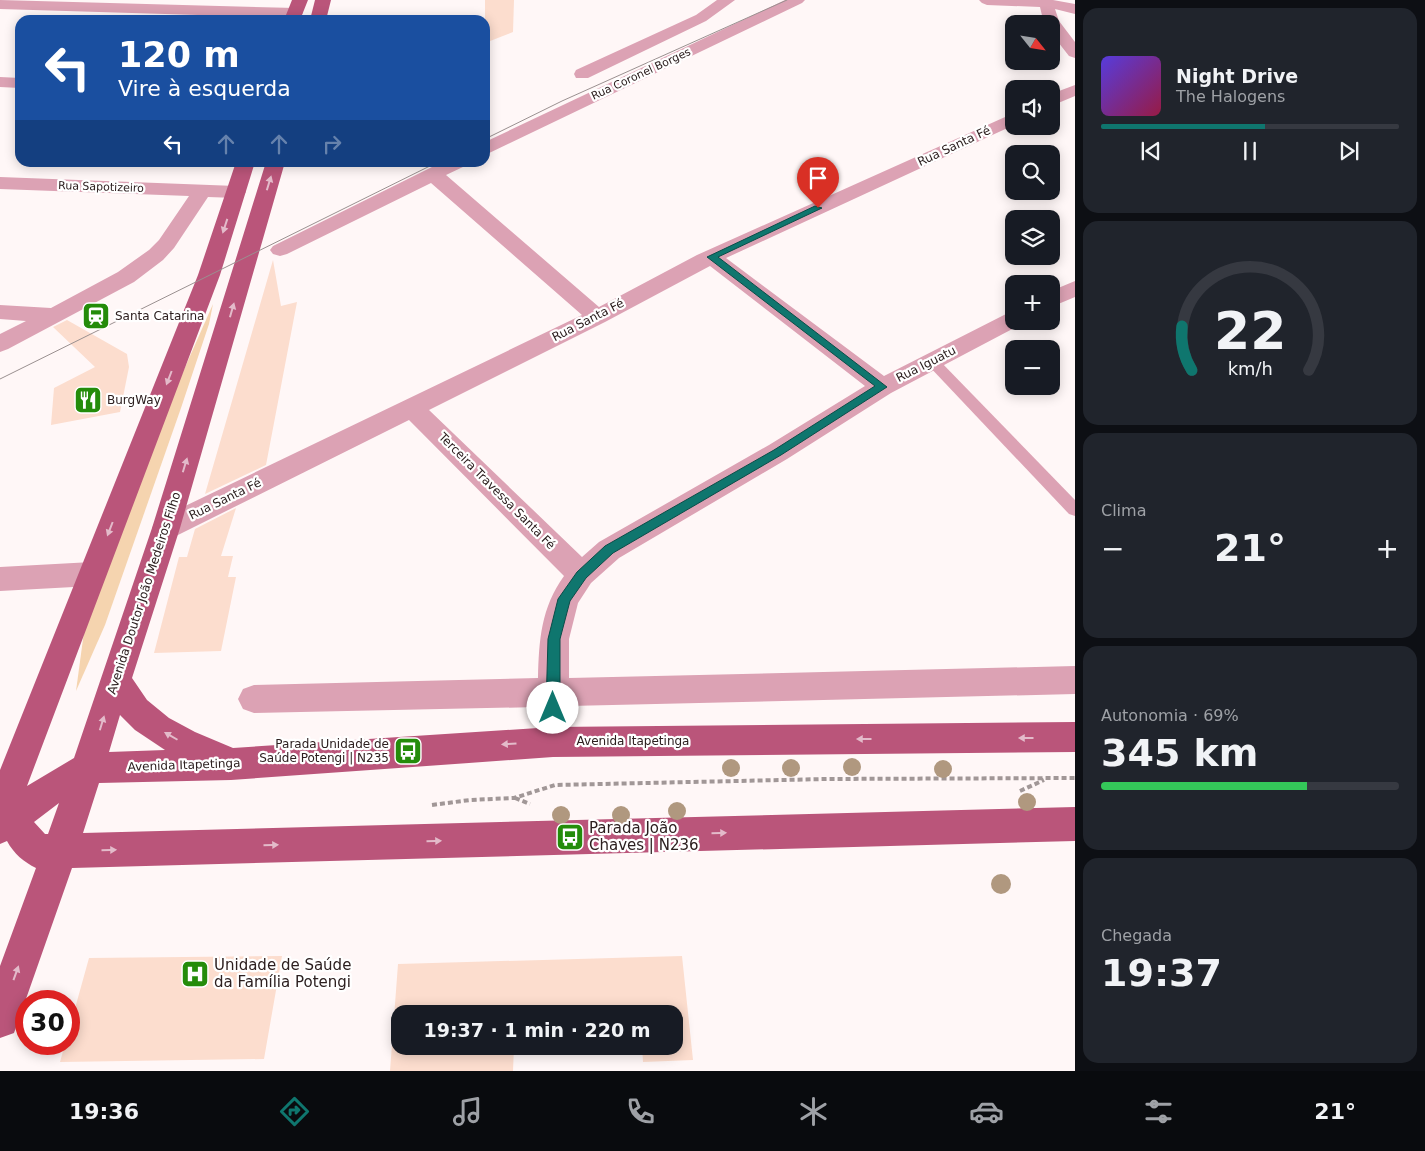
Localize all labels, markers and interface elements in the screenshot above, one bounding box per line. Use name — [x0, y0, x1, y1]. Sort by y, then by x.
north arrow — [1005, 15, 1060, 70]
map controls — [1005, 15, 1060, 395]
icon: left — [35, 35, 100, 100]
text: 120 m — [118, 35, 240, 75]
street label: Rua Coronel Borges — [589, 45, 693, 103]
text: Night Drive — [1176, 65, 1298, 87]
text: Vire à esquerda — [118, 76, 291, 101]
button: sound — [1005, 80, 1060, 135]
text: The Halogens — [1176, 87, 1285, 106]
street label: Rua Santa Fé — [915, 123, 993, 169]
icon: left — [159, 130, 187, 158]
icon: ahead — [212, 130, 240, 158]
icon: ahead — [265, 130, 293, 158]
icon: right — [318, 130, 346, 158]
icon: previous — [1137, 137, 1165, 165]
icon: pause — [1236, 137, 1264, 165]
icon: next — [1335, 137, 1363, 165]
button: search — [1005, 145, 1060, 200]
pin — [797, 157, 839, 208]
icon: arrive — [804, 164, 832, 192]
one-way arrow — [266, 175, 274, 190]
street label: Rua Sapotizeiro — [58, 179, 144, 195]
button: layers — [1005, 210, 1060, 265]
one-way arrow — [221, 218, 229, 233]
button: + — [1005, 275, 1060, 330]
street label: Rua Santa Fé — [550, 296, 626, 344]
station icon: Santa Catarina — [81, 301, 111, 331]
text: 22 — [1214, 301, 1286, 361]
one-way arrow — [228, 302, 236, 317]
place label: Santa Catarina — [115, 309, 204, 323]
button: − — [1005, 340, 1060, 395]
street label: Rua Iguatu — [894, 343, 958, 385]
text: km/h — [1227, 358, 1273, 379]
one-way arrow — [165, 371, 173, 386]
restaurant icon: BurgWay — [73, 385, 103, 415]
place label: BurgWay — [107, 393, 161, 407]
street label: Terceira Travessa Santa Fé — [435, 429, 558, 552]
one-way arrow — [181, 458, 189, 473]
street label: Rua Santa Fé — [187, 475, 263, 523]
street label: Avenida Doutor João Medeiros Filho — [105, 490, 183, 696]
text: Clima — [1101, 501, 1146, 520]
one-way arrow — [105, 522, 113, 536]
text: 21° — [1214, 526, 1286, 570]
text: − — [1101, 532, 1124, 565]
text: + — [1376, 532, 1399, 565]
position arrow — [526, 681, 578, 733]
text: Autonomia · 69% — [1101, 706, 1239, 725]
one-way arrow — [99, 715, 107, 730]
one-way arrow — [164, 731, 177, 740]
text: 345 km — [1101, 731, 1258, 775]
street label: Avenida Itapetinga — [577, 734, 689, 748]
one-way arrow — [1018, 734, 1034, 742]
one-way arrow — [856, 735, 872, 743]
bus stop icon: Parada Unidade de Saúde Potengi | N235 — [393, 736, 423, 766]
place label: Parada Unidade de Saúde Potengi | N235 — [259, 737, 389, 765]
one-way arrow — [501, 741, 517, 749]
street label: Avenida Itapetinga — [127, 756, 241, 774]
place label: Parada João Chaves | N236 — [589, 819, 699, 854]
bus stop icon: Parada João Chaves | N236 — [555, 822, 585, 852]
one-way arrow — [711, 829, 727, 837]
one-way arrow — [426, 837, 442, 845]
one-way arrow — [264, 841, 280, 849]
one-way arrow — [101, 845, 117, 853]
text: Chegada — [1101, 926, 1172, 945]
text: 19:37 — [1101, 951, 1222, 995]
place label: Unidade de Saúde da Família Potengi — [214, 956, 351, 991]
hospital icon: Unidade de Saúde da Família Potengi — [180, 959, 210, 989]
one-way arrow — [12, 965, 20, 980]
speed limit sign: 30 — [15, 990, 80, 1055]
text: 19:37 · 1 min · 220 m — [423, 1019, 651, 1041]
icon: directions — [277, 1094, 312, 1129]
icon: music — [450, 1094, 485, 1129]
icon: phone — [623, 1094, 658, 1129]
icon: climate — [796, 1094, 831, 1129]
icon: car — [969, 1094, 1004, 1129]
icon: filters — [1141, 1094, 1176, 1129]
text: 19:36 — [69, 1099, 139, 1124]
text: 21° — [1314, 1099, 1356, 1124]

